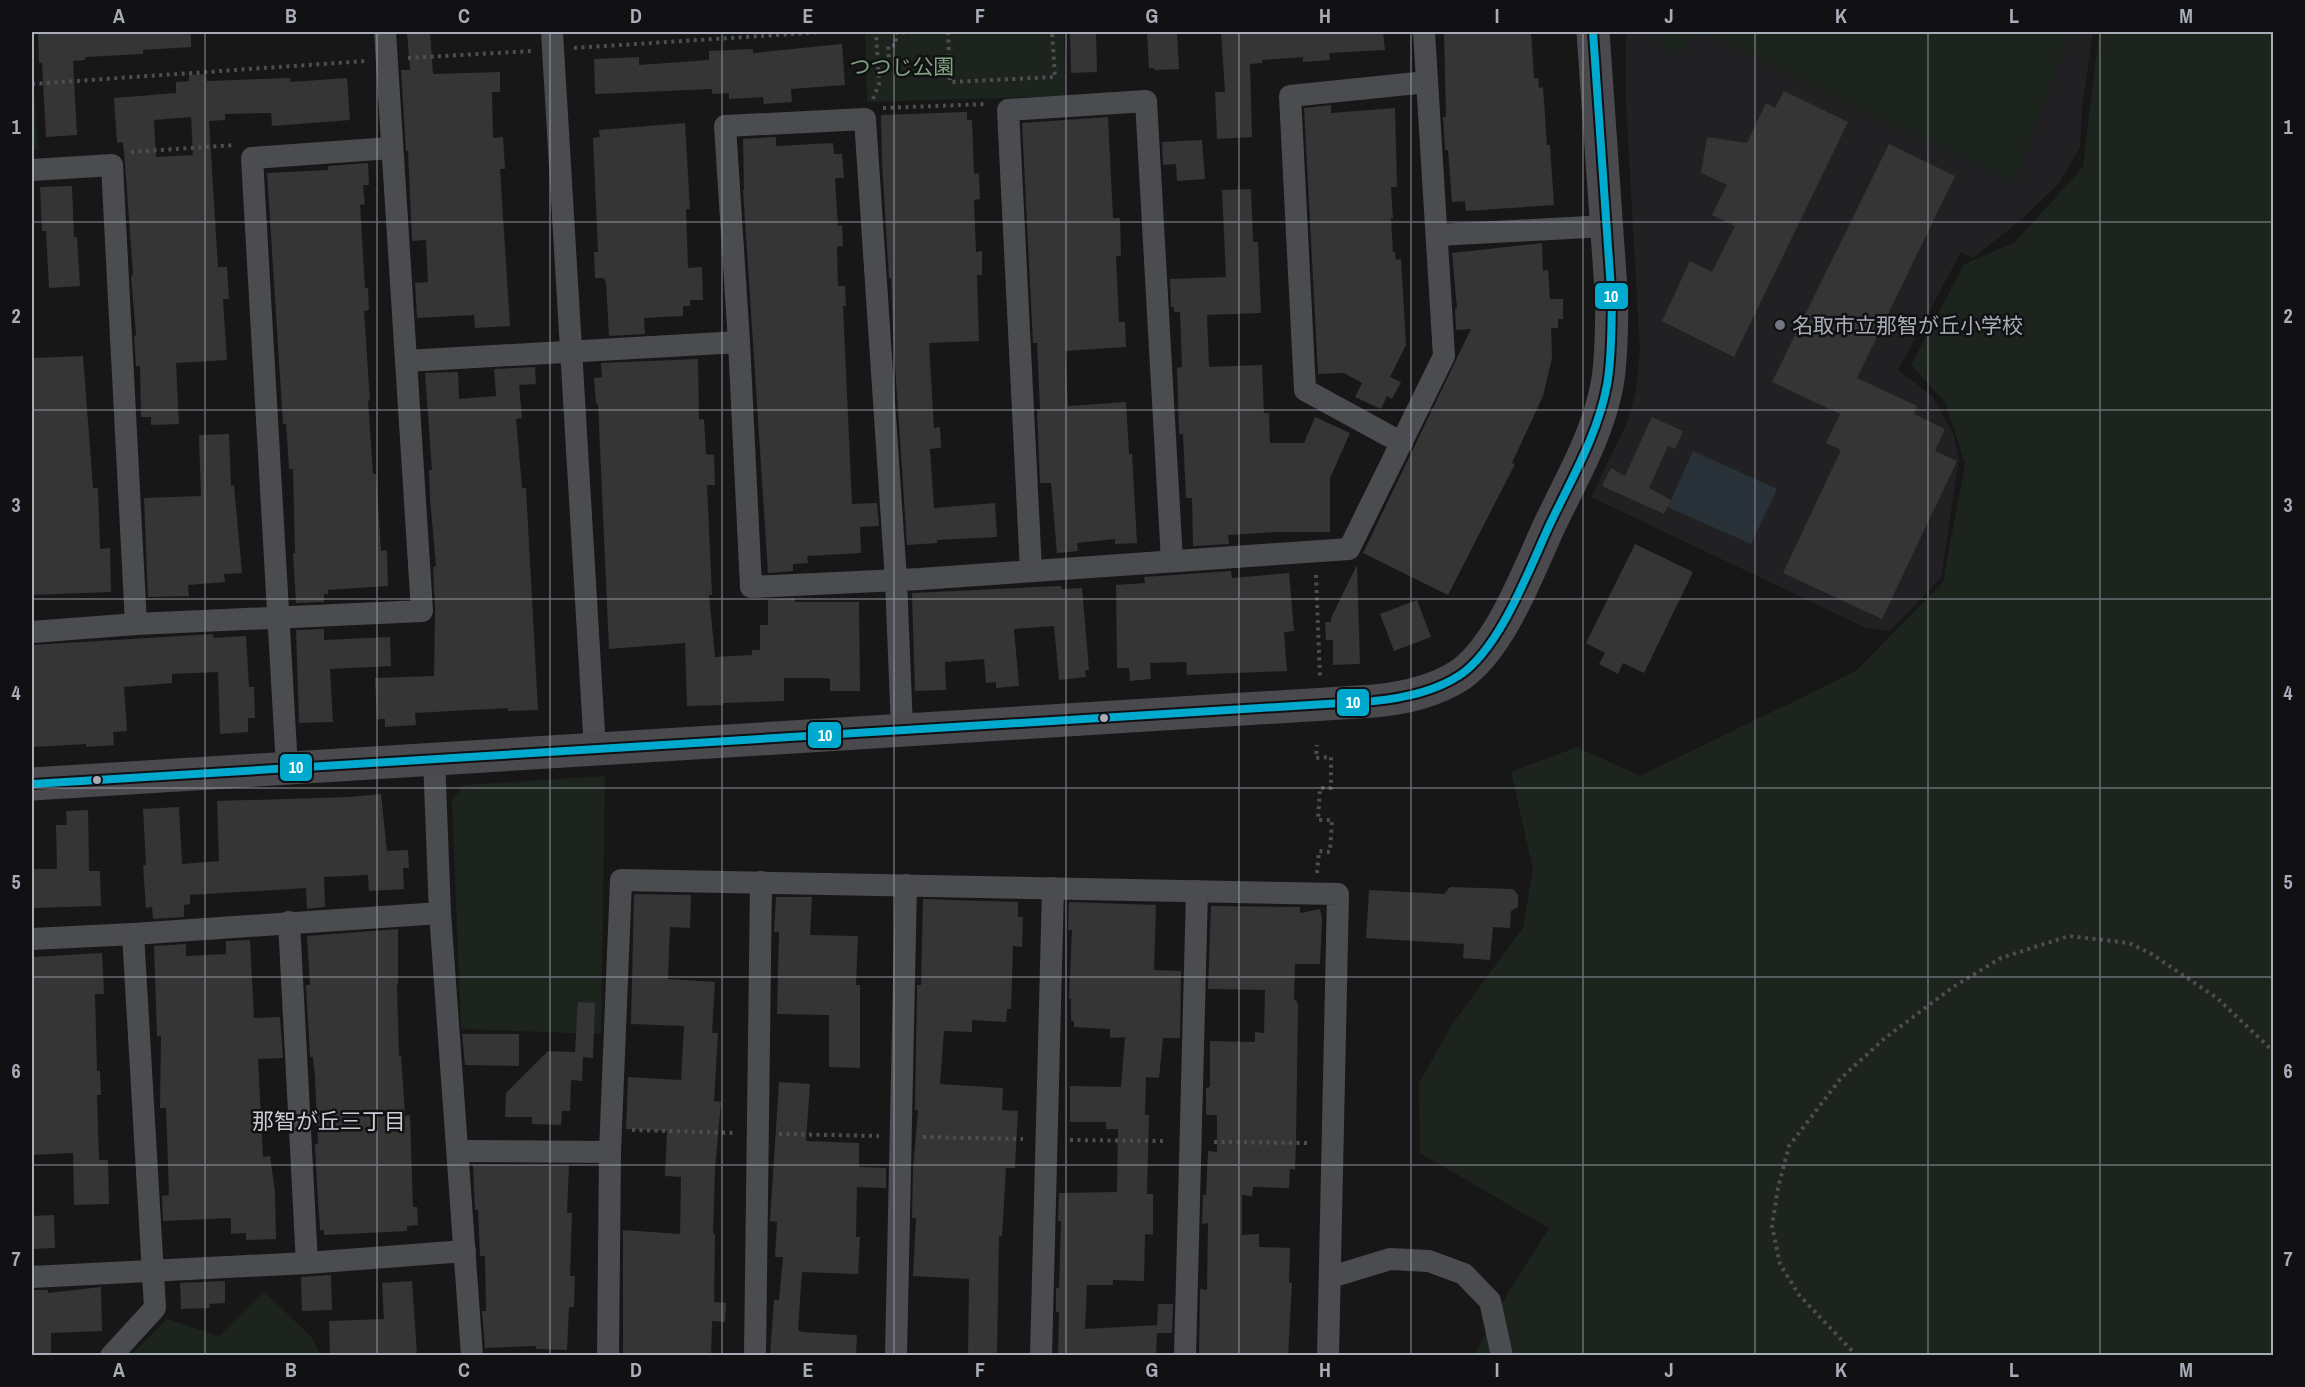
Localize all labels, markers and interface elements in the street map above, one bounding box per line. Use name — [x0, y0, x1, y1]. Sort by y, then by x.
text: A — [113, 2, 125, 29]
text: B — [285, 2, 297, 29]
text: C — [458, 2, 470, 29]
text: D — [630, 2, 642, 29]
text: E — [803, 2, 814, 29]
text: F — [975, 2, 985, 29]
text: G — [1146, 2, 1158, 29]
text: H — [1319, 2, 1331, 29]
text: I — [1495, 2, 1499, 29]
text: J — [1664, 2, 1674, 29]
text: K — [1835, 2, 1847, 29]
text: L — [2009, 2, 2019, 29]
text: M — [2179, 2, 2193, 29]
park label: つつじ公園 — [850, 52, 955, 81]
text: 1 — [11, 113, 21, 140]
text: 1 — [2283, 113, 2293, 140]
line badge: 10 — [1594, 282, 1629, 310]
text: 10 — [1604, 285, 1618, 307]
text: 2 — [11, 302, 21, 329]
text: 2 — [2283, 302, 2293, 329]
place label: 名取市立那智が丘小学校 — [1792, 311, 2023, 340]
marker: 名取市立那智が丘小学校 — [1773, 318, 1787, 332]
text: 3 — [11, 491, 21, 518]
text: 3 — [2283, 491, 2293, 518]
text: 4 — [11, 679, 21, 706]
text: 4 — [2283, 679, 2293, 706]
line badge: 10 — [1336, 688, 1370, 717]
text: 10 — [1346, 691, 1360, 713]
unlabelled marker — [1098, 712, 1110, 724]
line badge: 10 — [807, 721, 842, 749]
text: 10 — [818, 724, 832, 746]
line badge: 10 — [279, 753, 313, 782]
text: 10 — [289, 756, 303, 778]
unlabelled marker — [91, 774, 103, 786]
text: 5 — [11, 868, 21, 895]
text: 5 — [2283, 868, 2293, 895]
text: 6 — [11, 1057, 21, 1084]
text: 6 — [2283, 1057, 2293, 1084]
district label: 那智が丘三丁目 — [252, 1106, 406, 1136]
text: 7 — [11, 1245, 21, 1272]
text: 7 — [2283, 1245, 2293, 1272]
text: A — [113, 1356, 125, 1383]
text: B — [285, 1356, 297, 1383]
text: C — [458, 1356, 470, 1383]
text: D — [630, 1356, 642, 1383]
text: E — [803, 1356, 814, 1383]
text: F — [975, 1356, 985, 1383]
text: G — [1146, 1356, 1158, 1383]
text: H — [1319, 1356, 1331, 1383]
text: I — [1495, 1356, 1499, 1383]
text: J — [1664, 1356, 1674, 1383]
text: K — [1835, 1356, 1847, 1383]
text: L — [2009, 1356, 2019, 1383]
text: M — [2179, 1356, 2193, 1383]

